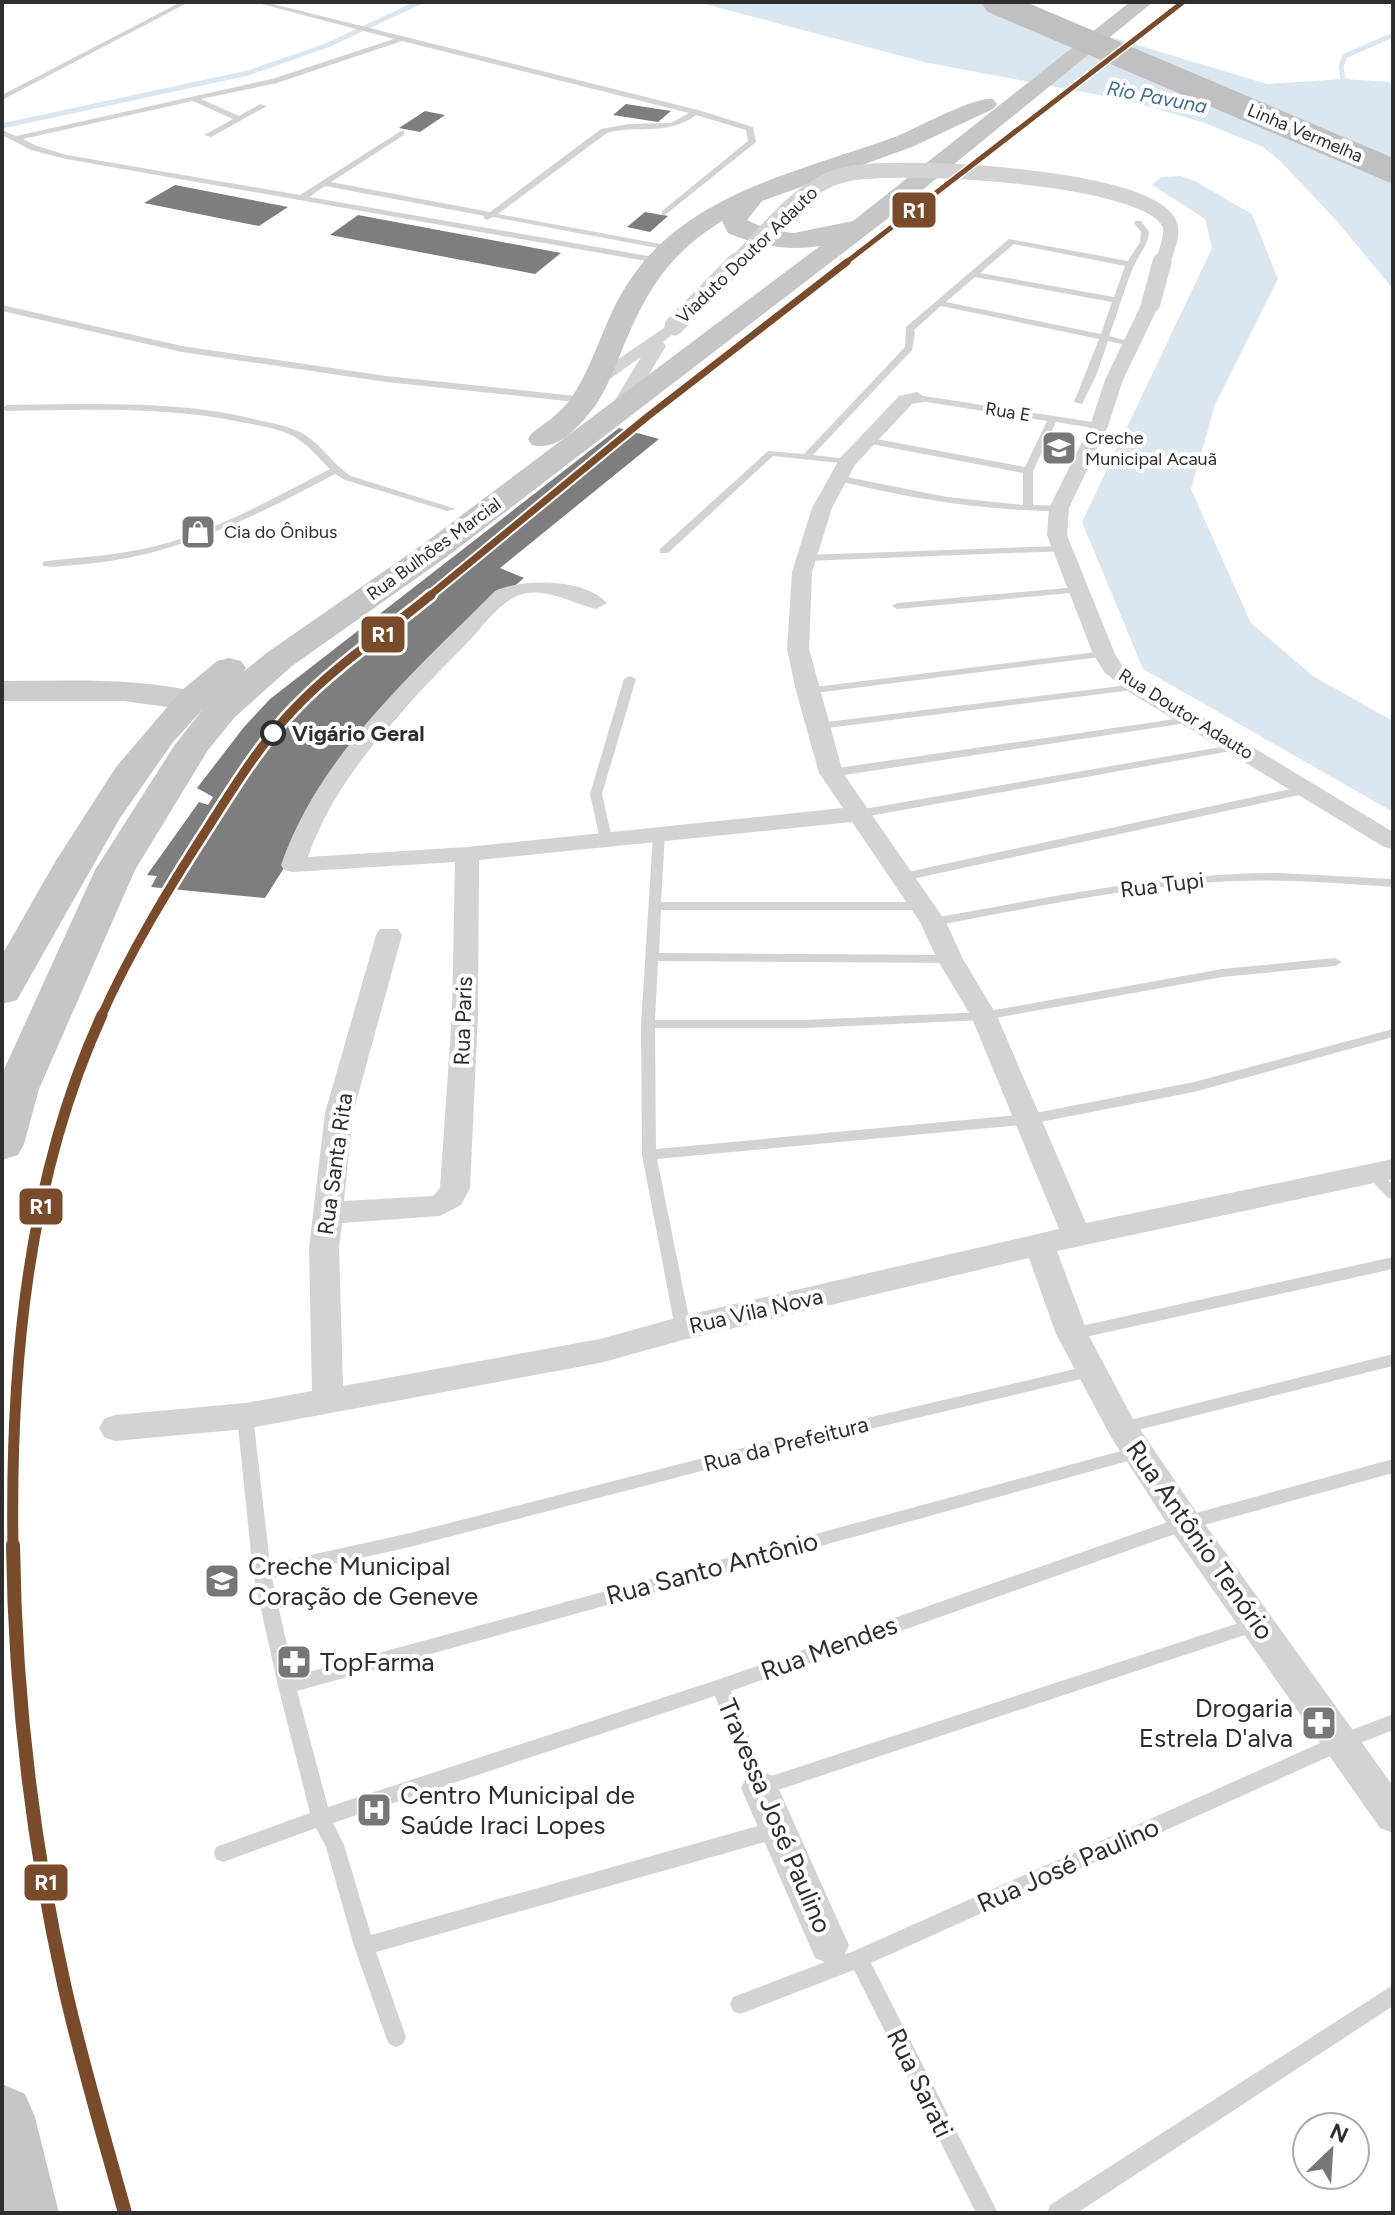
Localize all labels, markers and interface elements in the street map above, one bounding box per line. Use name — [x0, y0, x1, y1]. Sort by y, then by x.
water label: Rio Pavuna — [1105, 76, 1209, 118]
street label: Linha Vermelha — [1244, 99, 1366, 167]
street label: Viaduto Doutor Adauto — [672, 182, 822, 328]
line badge: R1 — [891, 191, 937, 229]
text: R1 — [902, 197, 926, 224]
street label: Rua E — [984, 398, 1032, 426]
place label: Creche Municipal Acauã — [1085, 427, 1217, 470]
school or university icon: Creche Municipal Acauã — [1040, 429, 1078, 467]
street label: Rua Bulhões Marcial — [363, 493, 505, 605]
shop icon: Cia do Ônibus — [179, 513, 217, 551]
place label: Cia do Ônibus — [224, 521, 337, 543]
line badge: R1 — [360, 615, 406, 654]
text: R1 — [371, 621, 395, 648]
street label: Rua Doutor Adauto — [1115, 664, 1257, 764]
place label: Vigário Geral — [292, 720, 425, 747]
marker: Vigário Geral — [261, 721, 285, 745]
street label: Rua Tupi — [1119, 866, 1205, 904]
street label: Rua Paris — [448, 976, 478, 1066]
street label: Rua Santa Rita — [312, 1091, 358, 1237]
line badge: R1 — [18, 1187, 64, 1226]
text: R1 — [29, 1193, 53, 1220]
street label: Rua Vila Nova — [686, 1282, 826, 1340]
street label: Rua da Prefeitura — [701, 1410, 871, 1478]
street label: Rua Antônio Tenório — [1119, 1434, 1281, 1646]
street label: Rua Santo Antônio — [603, 1524, 821, 1612]
place label: Creche Municipal Coração de Geneve — [248, 1550, 478, 1612]
school or university icon: Creche Municipal Coração de Geneve — [203, 1562, 241, 1600]
street label: Rua Mendes — [756, 1609, 902, 1687]
pharmacy icon: TopFarma — [275, 1643, 313, 1681]
place label: TopFarma — [320, 1646, 435, 1678]
place label: Drogaria Estrela D'alva — [1139, 1692, 1293, 1754]
street label: Travessa José Paulino — [711, 1694, 839, 1938]
pharmacy icon: Drogaria Estrela D'alva — [1300, 1704, 1338, 1742]
place label: Centro Municipal de Saúde Iraci Lopes — [400, 1779, 635, 1841]
hospital icon: Centro Municipal de Saúde Iraci Lopes — [355, 1791, 393, 1829]
street label: Rua José Paulino — [972, 1811, 1164, 1919]
line badge: R1 — [23, 1863, 69, 1902]
text: R1 — [34, 1869, 58, 1896]
street label: Rua Sarati — [880, 2023, 960, 2143]
north arrow — [1291, 2111, 1371, 2191]
text: N — [1326, 2117, 1353, 2149]

